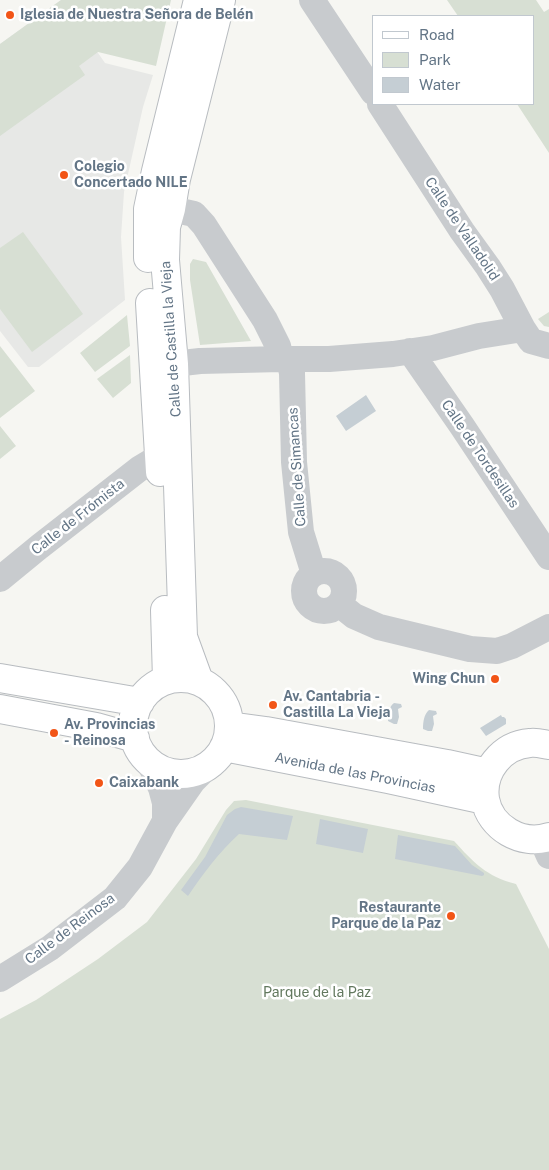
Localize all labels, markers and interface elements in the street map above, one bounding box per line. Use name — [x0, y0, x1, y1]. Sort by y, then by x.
place label: Iglesia de Nuestra Señora de Belén — [20, 7, 253, 23]
marker: Iglesia de Nuestra Señora de Belén — [4, 9, 16, 21]
legend — [372, 15, 534, 105]
text: Road — [419, 26, 455, 43]
text: Park — [419, 51, 451, 68]
text: Water — [419, 76, 461, 93]
place label: Colegio Concertado NILE — [74, 159, 188, 192]
marker: Colegio Concertado NILE — [58, 169, 70, 181]
street label: Calle de Valladolid — [421, 174, 503, 284]
street label: Calle de Castilla la Vieja — [157, 260, 185, 418]
street label: Calle de Tordesillas — [438, 397, 522, 511]
street label: Calle de Simancas — [284, 407, 310, 527]
street label: Calle de Frómista — [28, 475, 128, 559]
place label: Wing Chun — [412, 671, 485, 687]
marker: Wing Chun — [489, 673, 501, 685]
place label: Av. Cantabria - Castilla La Vieja — [283, 689, 390, 722]
marker: Av. Cantabria - Castilla La Vieja — [267, 699, 279, 711]
place label: Av. Provincias - Reinosa — [64, 717, 155, 750]
marker: Av. Provincias - Reinosa — [48, 727, 60, 739]
street label: Avenida de las Provincias — [273, 749, 437, 797]
place label: Caixabank — [109, 775, 179, 791]
marker: Caixabank — [93, 777, 105, 789]
street label: Calle de Reinosa — [22, 890, 118, 968]
place label: Restaurante Parque de la Paz — [331, 900, 441, 932]
marker: Restaurante Parque de la Paz — [445, 910, 457, 922]
park label: Parque de la Paz — [263, 985, 371, 1001]

